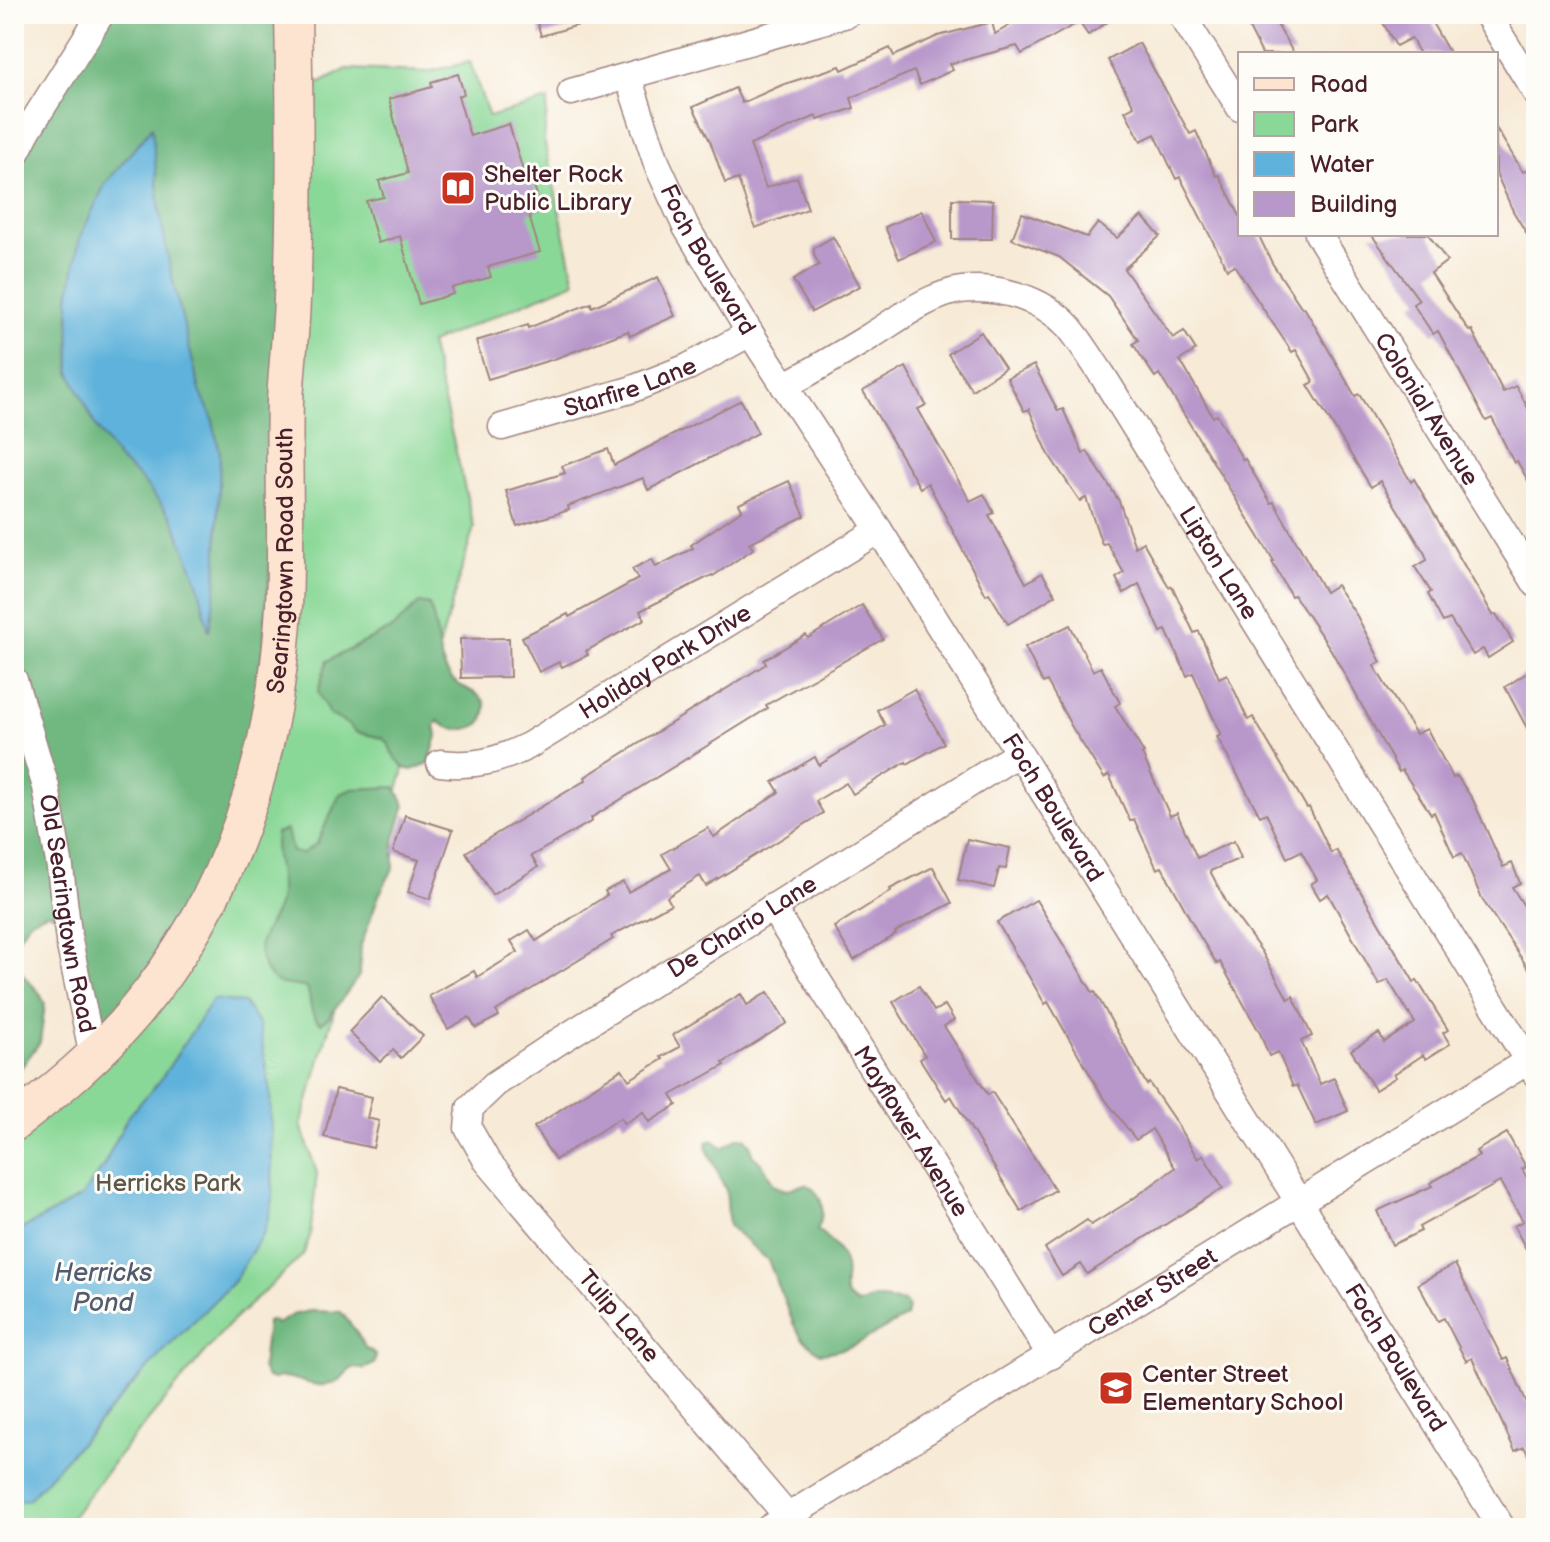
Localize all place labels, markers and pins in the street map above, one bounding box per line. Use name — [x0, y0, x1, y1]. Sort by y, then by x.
place label: Shelter Rock Public Library — [484, 160, 632, 217]
library icon: Shelter Rock Public Library — [439, 169, 477, 207]
place label: Center Street Elementary School — [1142, 1360, 1343, 1417]
school or university icon: Center Street Elementary School — [1097, 1369, 1135, 1407]

